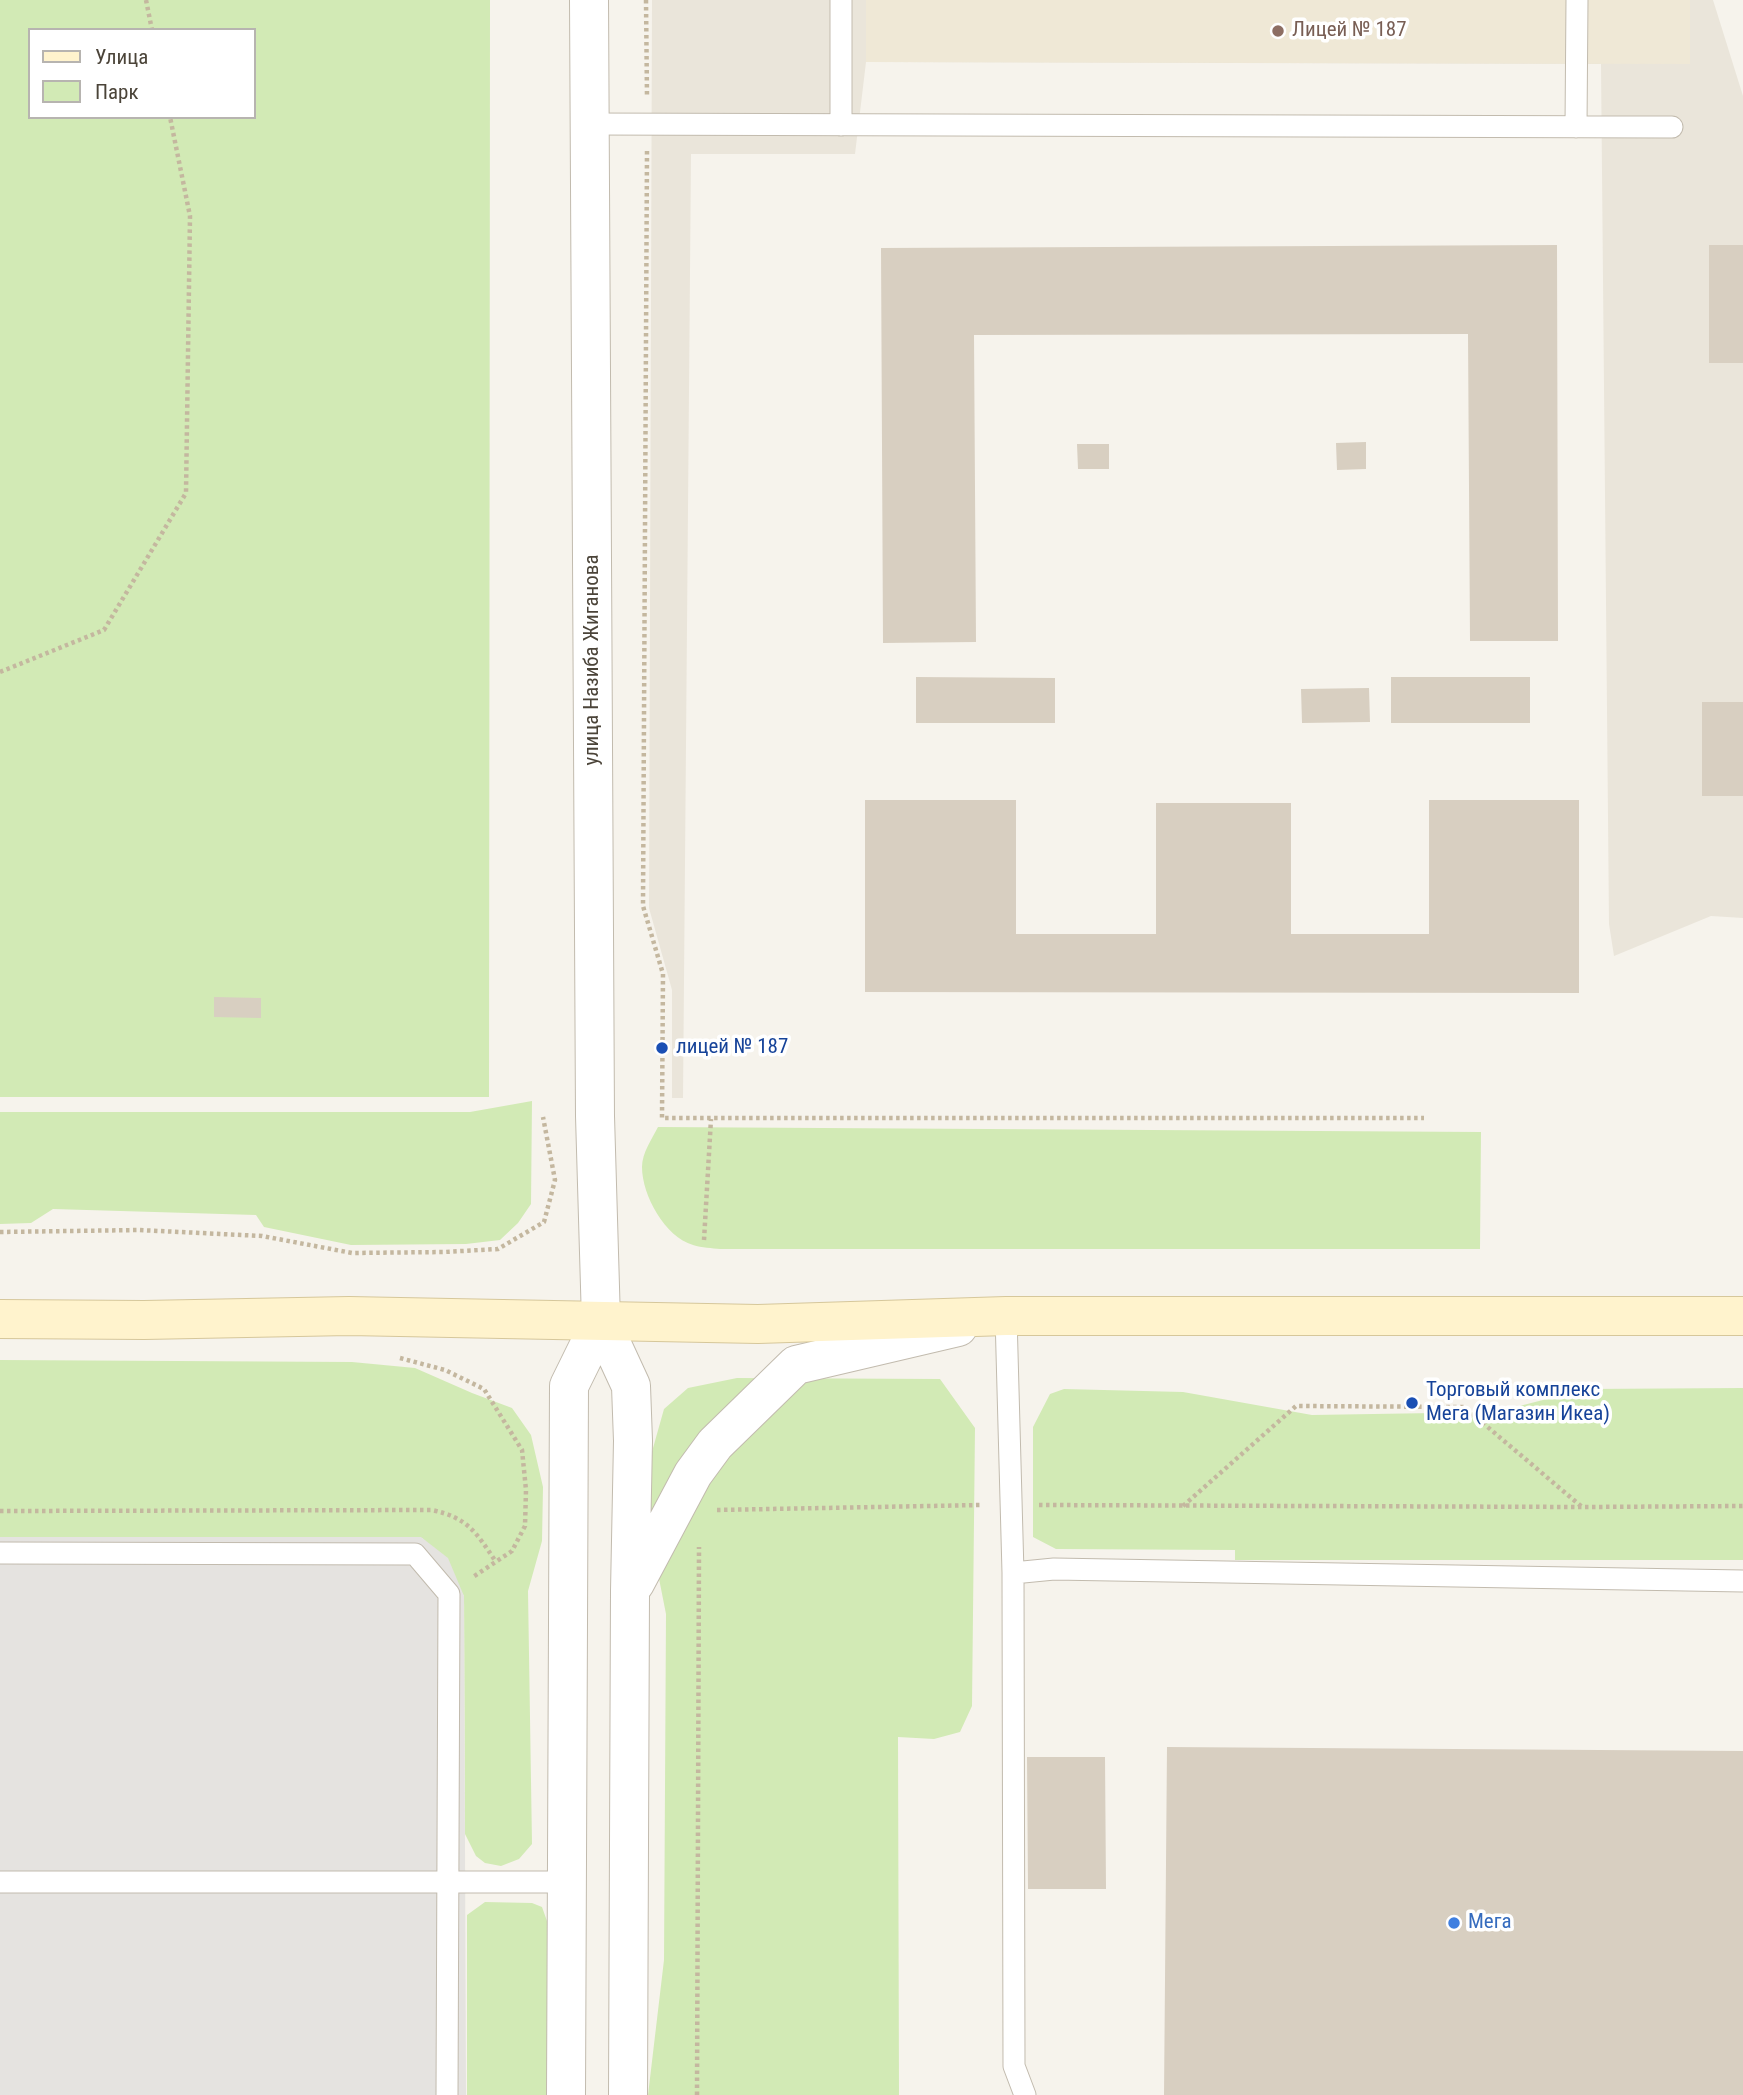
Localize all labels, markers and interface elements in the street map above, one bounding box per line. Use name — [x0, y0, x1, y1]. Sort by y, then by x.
place label: Лицей № 187 — [1292, 18, 1407, 44]
marker: Лицей № 187 — [1270, 23, 1286, 39]
legend — [28, 28, 256, 119]
text: Улица — [95, 45, 148, 69]
text: Парк — [95, 80, 139, 104]
street label: улица Назиба Жиганова — [580, 555, 606, 765]
place label: лицей № 187 — [676, 1035, 788, 1061]
marker: лицей № 187 — [654, 1040, 670, 1056]
place label: Торговый комплекс Мега (Магазин Икеа) — [1426, 1378, 1610, 1428]
marker: Торговый комплекс Мега (Магазин Икеа) — [1404, 1395, 1420, 1411]
place label: Мега — [1468, 1910, 1512, 1936]
marker: Мега — [1446, 1915, 1462, 1931]

